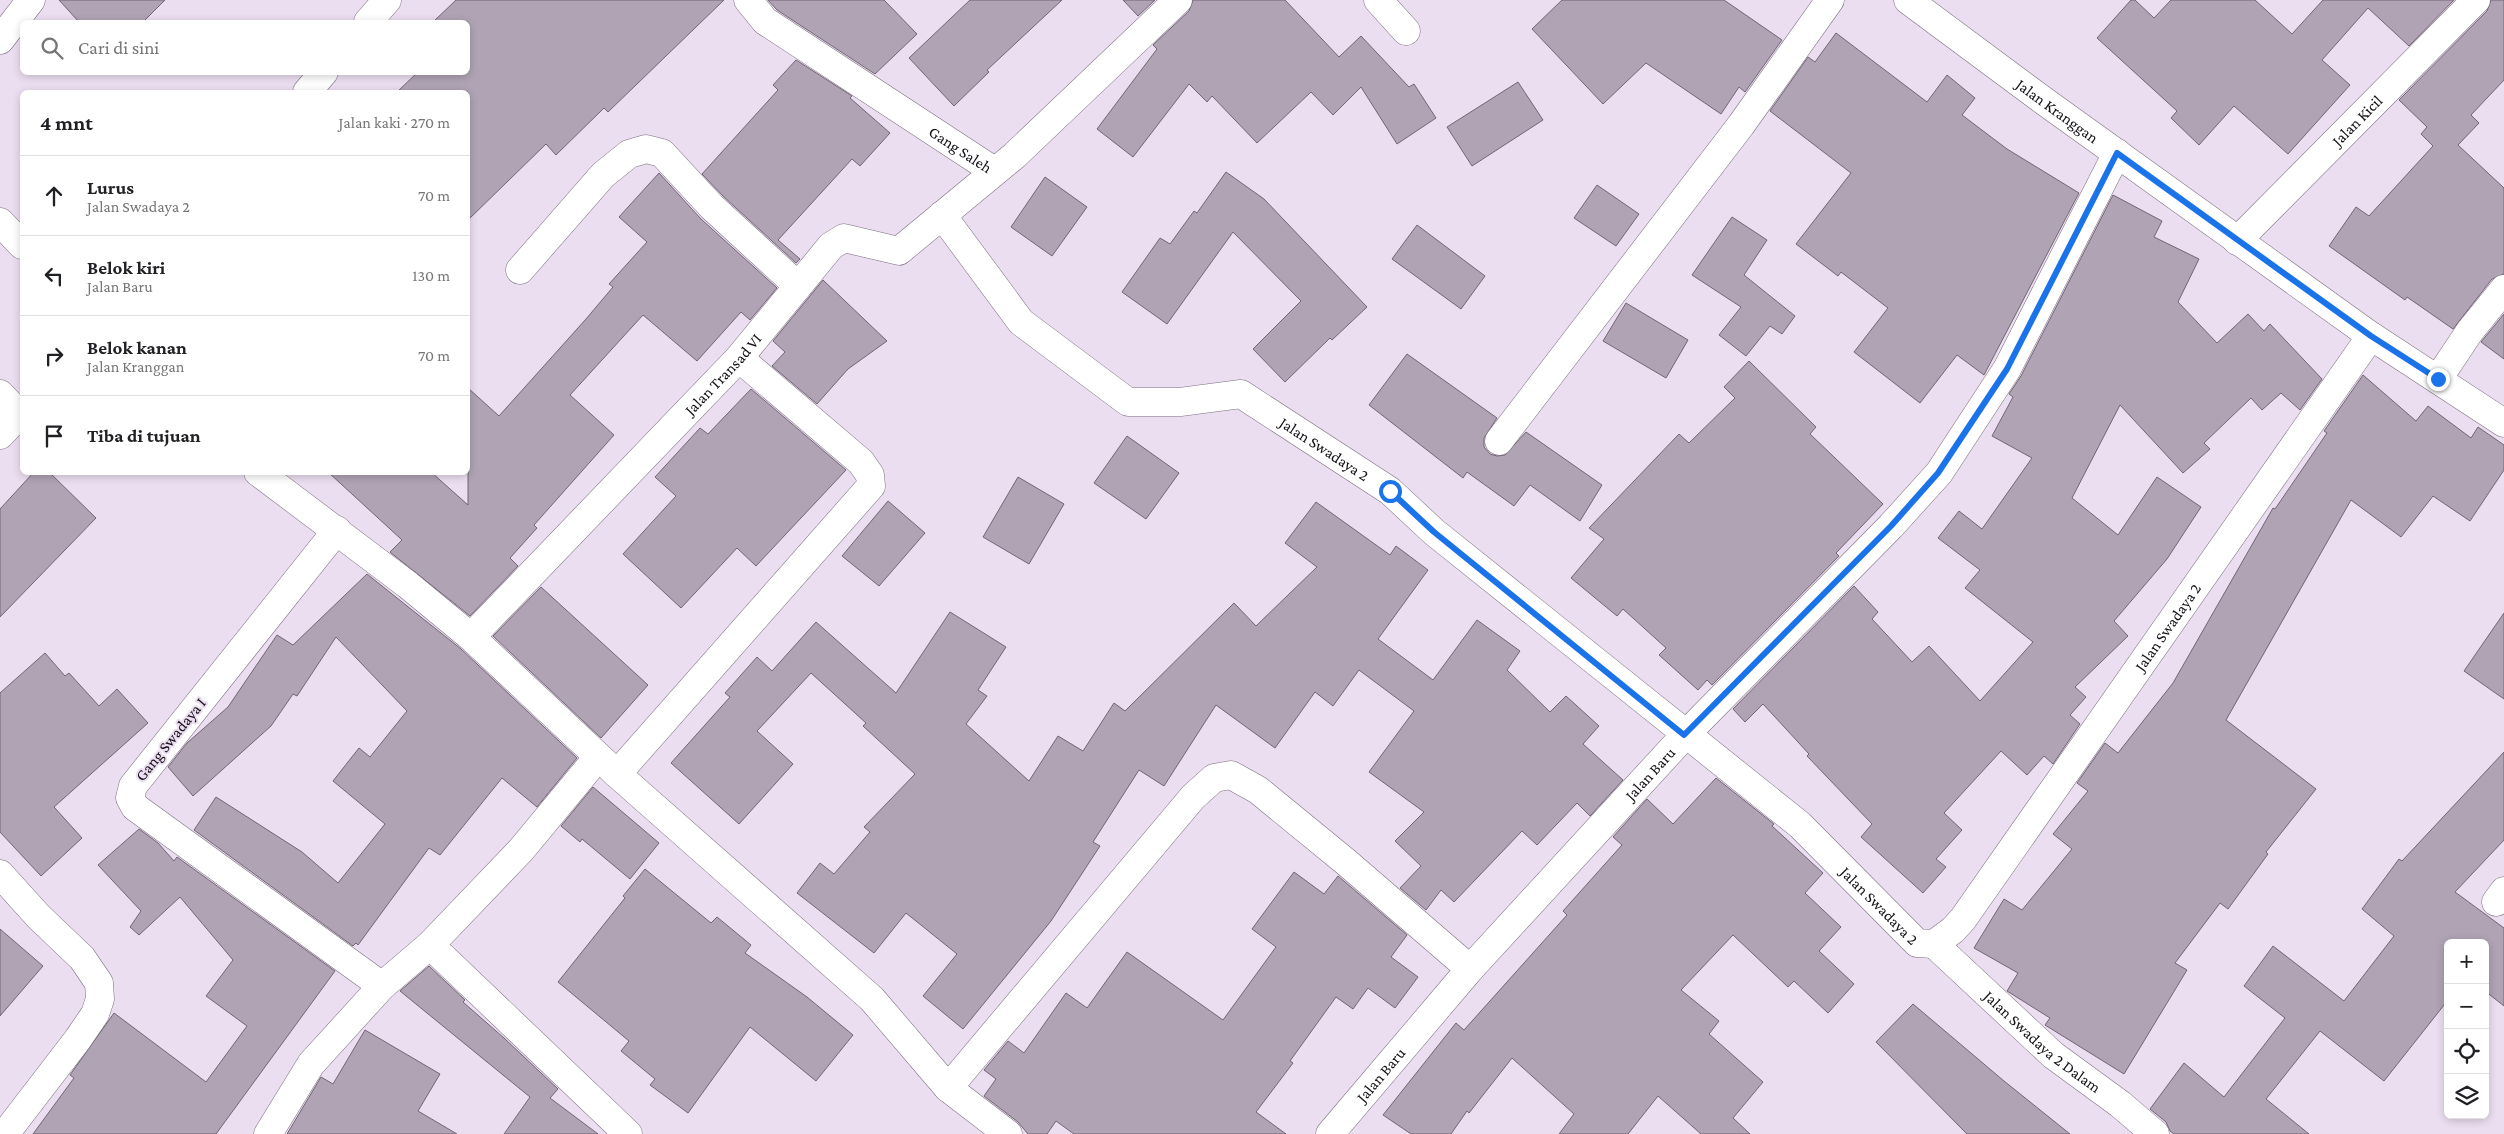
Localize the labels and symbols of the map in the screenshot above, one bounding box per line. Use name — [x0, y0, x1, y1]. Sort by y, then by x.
street label: Jalan Kranggan — [2011, 74, 2102, 147]
street label: Jalan Kicil — [2327, 92, 2386, 151]
street label: Gang Saleh — [926, 123, 995, 177]
street label: Jalan Transad VI — [680, 330, 765, 421]
route end — [2427, 368, 2450, 391]
street label: Jalan Swadaya 2 — [1275, 413, 1372, 484]
route start — [1379, 480, 1402, 503]
street label: Jalan Swadaya 2 — [2130, 580, 2204, 676]
street label: Gang Swadaya I — [132, 694, 210, 785]
street label: Jalan Baru — [1620, 743, 1679, 806]
street label: Jalan Swadaya 2 — [1835, 862, 1922, 948]
street label: Jalan Swadaya 2 Dalam — [1978, 986, 2104, 1096]
street label: Jalan Baru — [1352, 1044, 1409, 1108]

